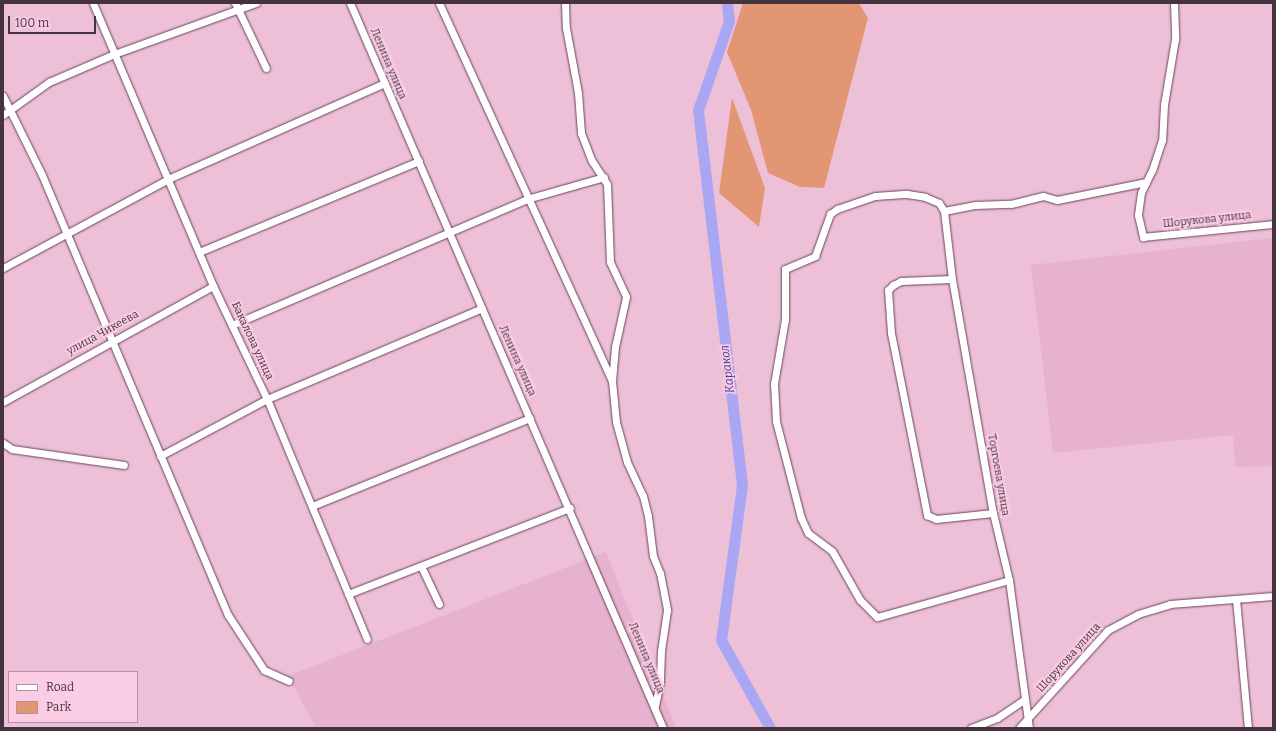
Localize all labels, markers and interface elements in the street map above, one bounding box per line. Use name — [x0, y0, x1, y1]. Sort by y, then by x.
scale bar — [10, 8, 98, 34]
text: 100 m — [15, 16, 49, 30]
street label: Ленина улица — [367, 26, 409, 102]
street label: Шорукова улица — [1162, 209, 1252, 231]
street label: Бакалова улица — [228, 300, 276, 382]
street label: улица Чикеева — [65, 308, 141, 358]
street label: Ленина улица — [496, 324, 538, 398]
water label: Каракол — [718, 344, 738, 394]
street label: Торгоева улица — [984, 433, 1012, 517]
street label: Ленина улица — [625, 620, 667, 696]
street label: Шорукова улица — [1034, 621, 1104, 695]
legend — [8, 671, 138, 723]
text: Road — [46, 680, 74, 694]
text: Park — [46, 700, 71, 714]

